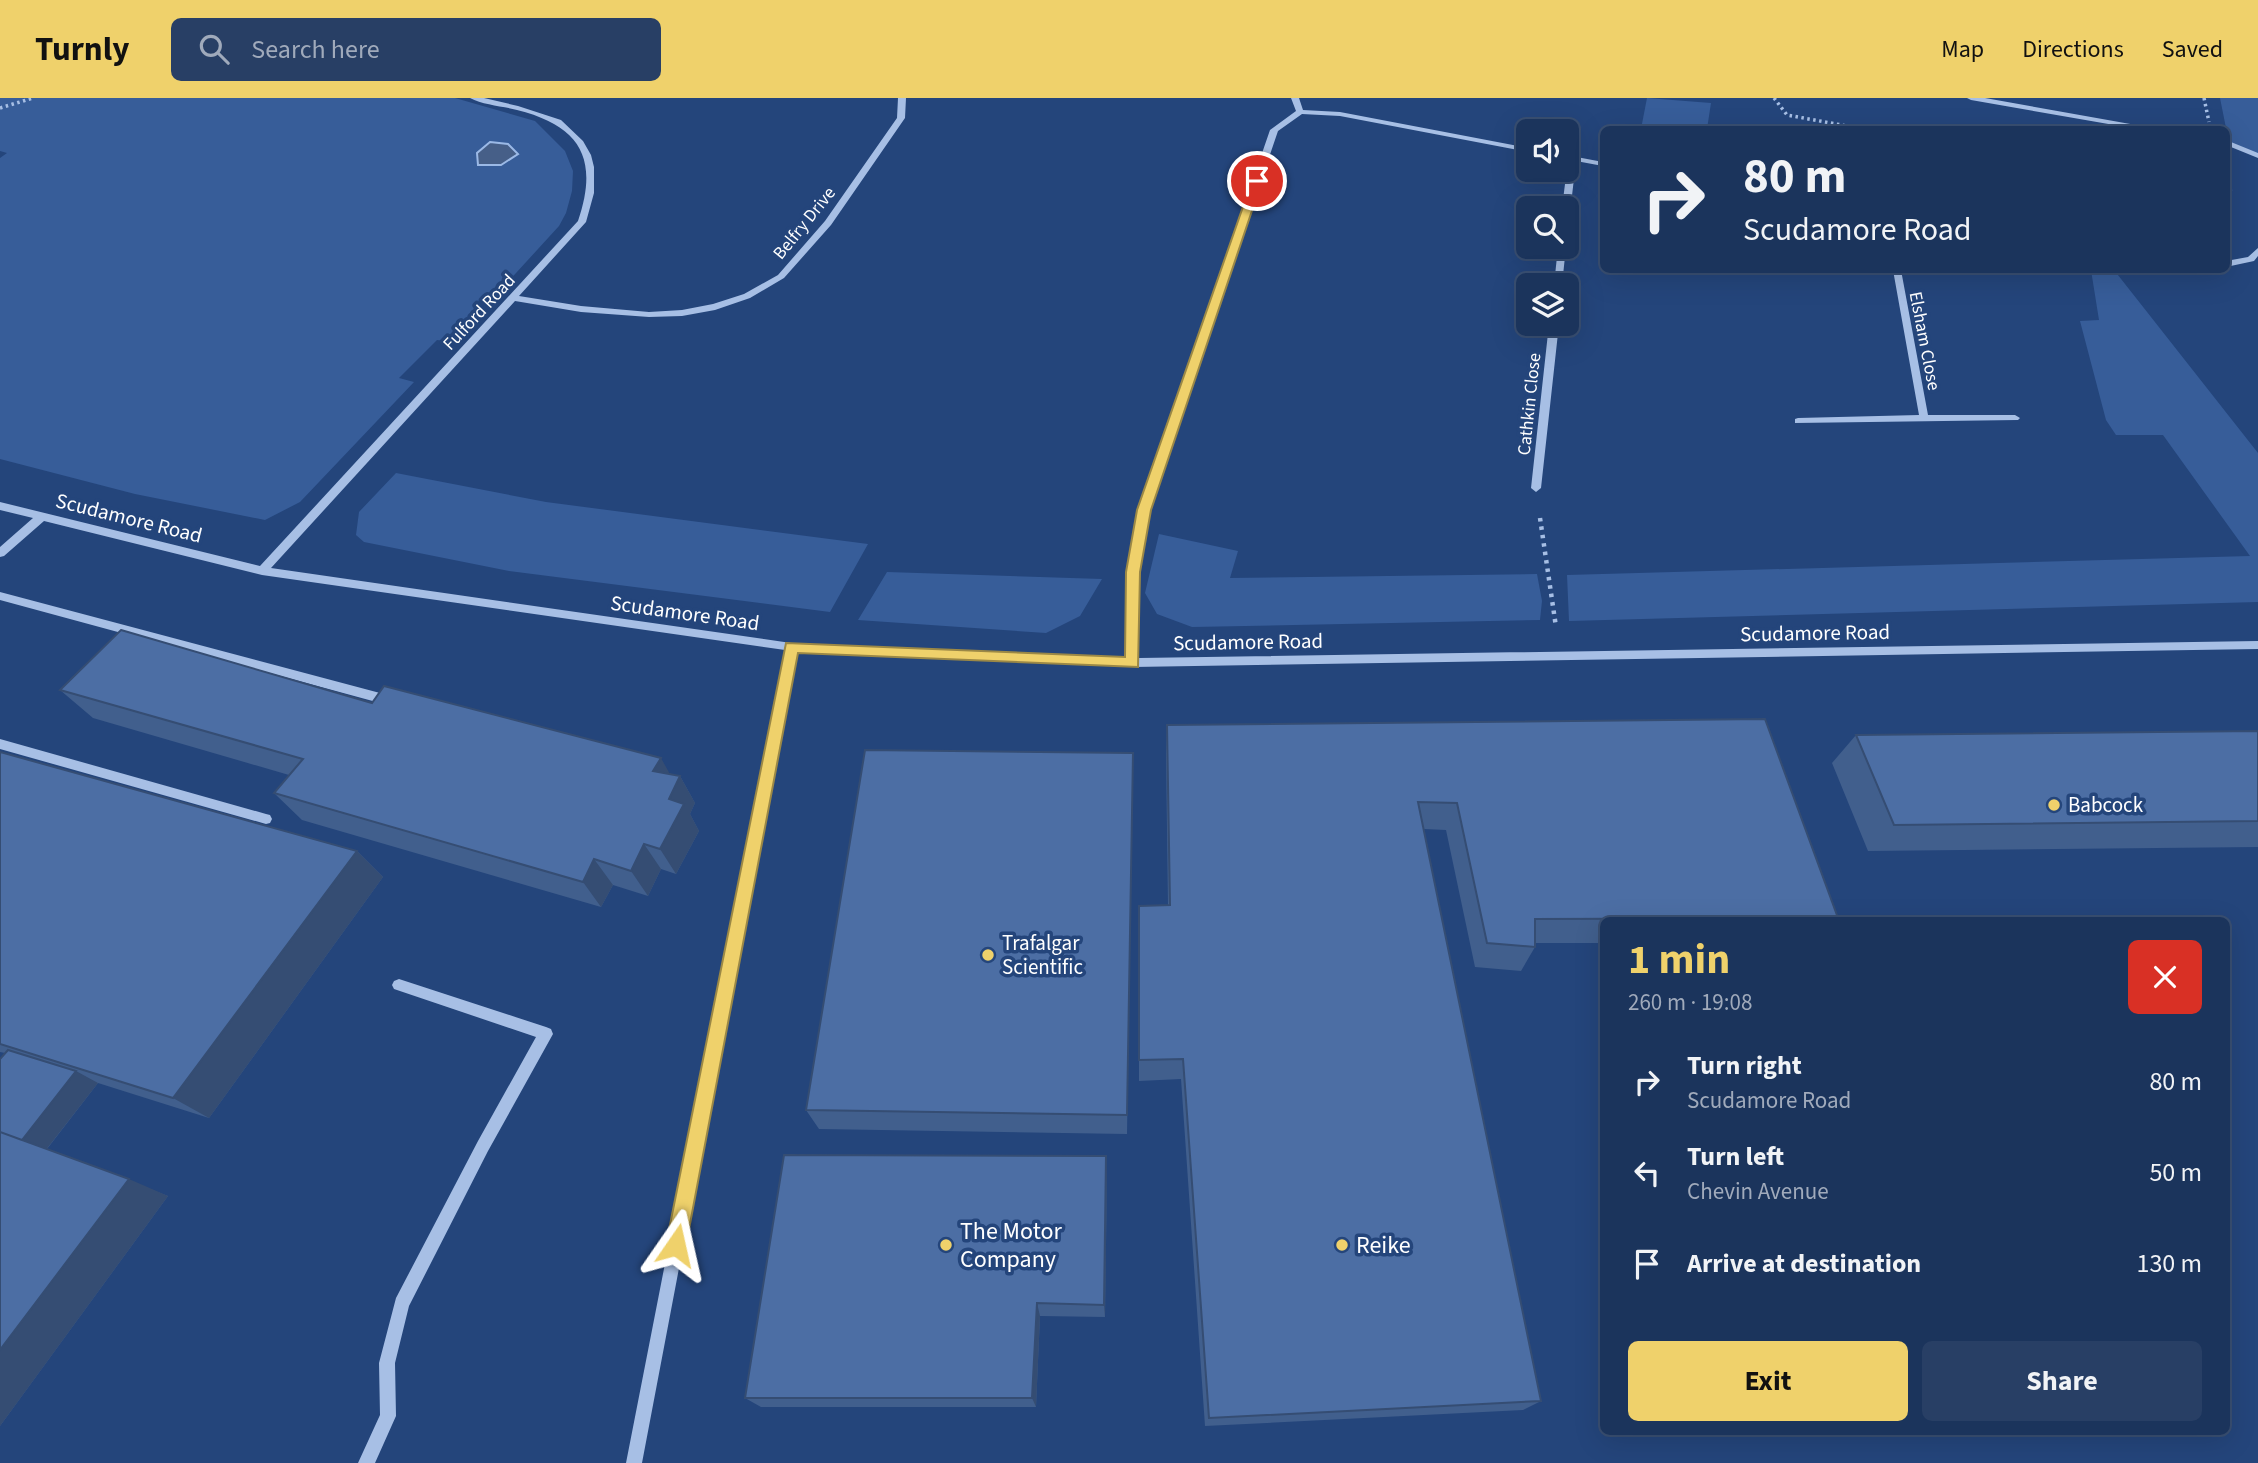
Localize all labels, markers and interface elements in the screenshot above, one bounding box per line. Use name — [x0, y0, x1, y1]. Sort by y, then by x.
search box — [171, 18, 661, 81]
text: Turnly — [35, 26, 129, 73]
icon: search — [195, 30, 233, 68]
text: Search here — [251, 31, 380, 68]
text: Map — [1941, 32, 1984, 67]
text: Directions — [2022, 32, 2124, 67]
text: Saved — [2162, 32, 2223, 67]
map controls — [1516, 119, 1579, 336]
button: sound — [1516, 119, 1579, 182]
text: 80 m — [1743, 142, 1847, 212]
pin — [1227, 151, 1287, 211]
icon: right — [1628, 154, 1719, 245]
icon: arrive — [1238, 162, 1276, 200]
street label: Belfry Drive — [767, 182, 842, 265]
button: search — [1516, 196, 1579, 259]
text: Scudamore Road — [1743, 207, 1972, 253]
street label: Fulford Road — [437, 269, 521, 356]
button: layers — [1516, 273, 1579, 336]
street label: Elsham Close — [1903, 290, 1946, 393]
street label: Cathkin Close — [1512, 352, 1547, 456]
street label: Scudamore Road — [53, 485, 205, 551]
street label: Scudamore Road — [609, 588, 761, 638]
street label: Scudamore Road — [1740, 617, 1890, 649]
street label: Scudamore Road — [1173, 626, 1323, 658]
place label: Babcock — [2068, 790, 2144, 820]
marker: Babcock — [2046, 797, 2062, 813]
place label: Trafalgar Scientific — [1002, 928, 1083, 982]
text: 1 min — [1628, 930, 1730, 990]
button: close — [2128, 940, 2202, 1014]
marker: Trafalgar Scientific — [980, 947, 996, 963]
text: 260 m · 19:08 — [1628, 986, 1752, 1019]
text: Turn right — [1687, 1047, 1802, 1084]
icon: right — [1628, 1063, 1666, 1101]
text: 80 m — [2149, 1063, 2202, 1100]
text: Scudamore Road — [1687, 1084, 1851, 1117]
text: Turn left — [1687, 1138, 1784, 1175]
icon: left — [1628, 1154, 1666, 1192]
text: 50 m — [2149, 1154, 2202, 1191]
text: Chevin Avenue — [1687, 1175, 1829, 1208]
position arrow — [639, 1208, 713, 1282]
place label: The Motor Company — [960, 1214, 1062, 1277]
place label: Reike — [1356, 1228, 1411, 1263]
marker: The Motor Company — [938, 1237, 954, 1253]
marker: Reike — [1334, 1237, 1350, 1253]
icon: arrive — [1628, 1245, 1666, 1283]
text: Arrive at destination — [1687, 1245, 1921, 1282]
text: 130 m — [2136, 1245, 2202, 1282]
button: Exit — [1628, 1341, 1908, 1421]
button: Share — [1922, 1341, 2202, 1421]

